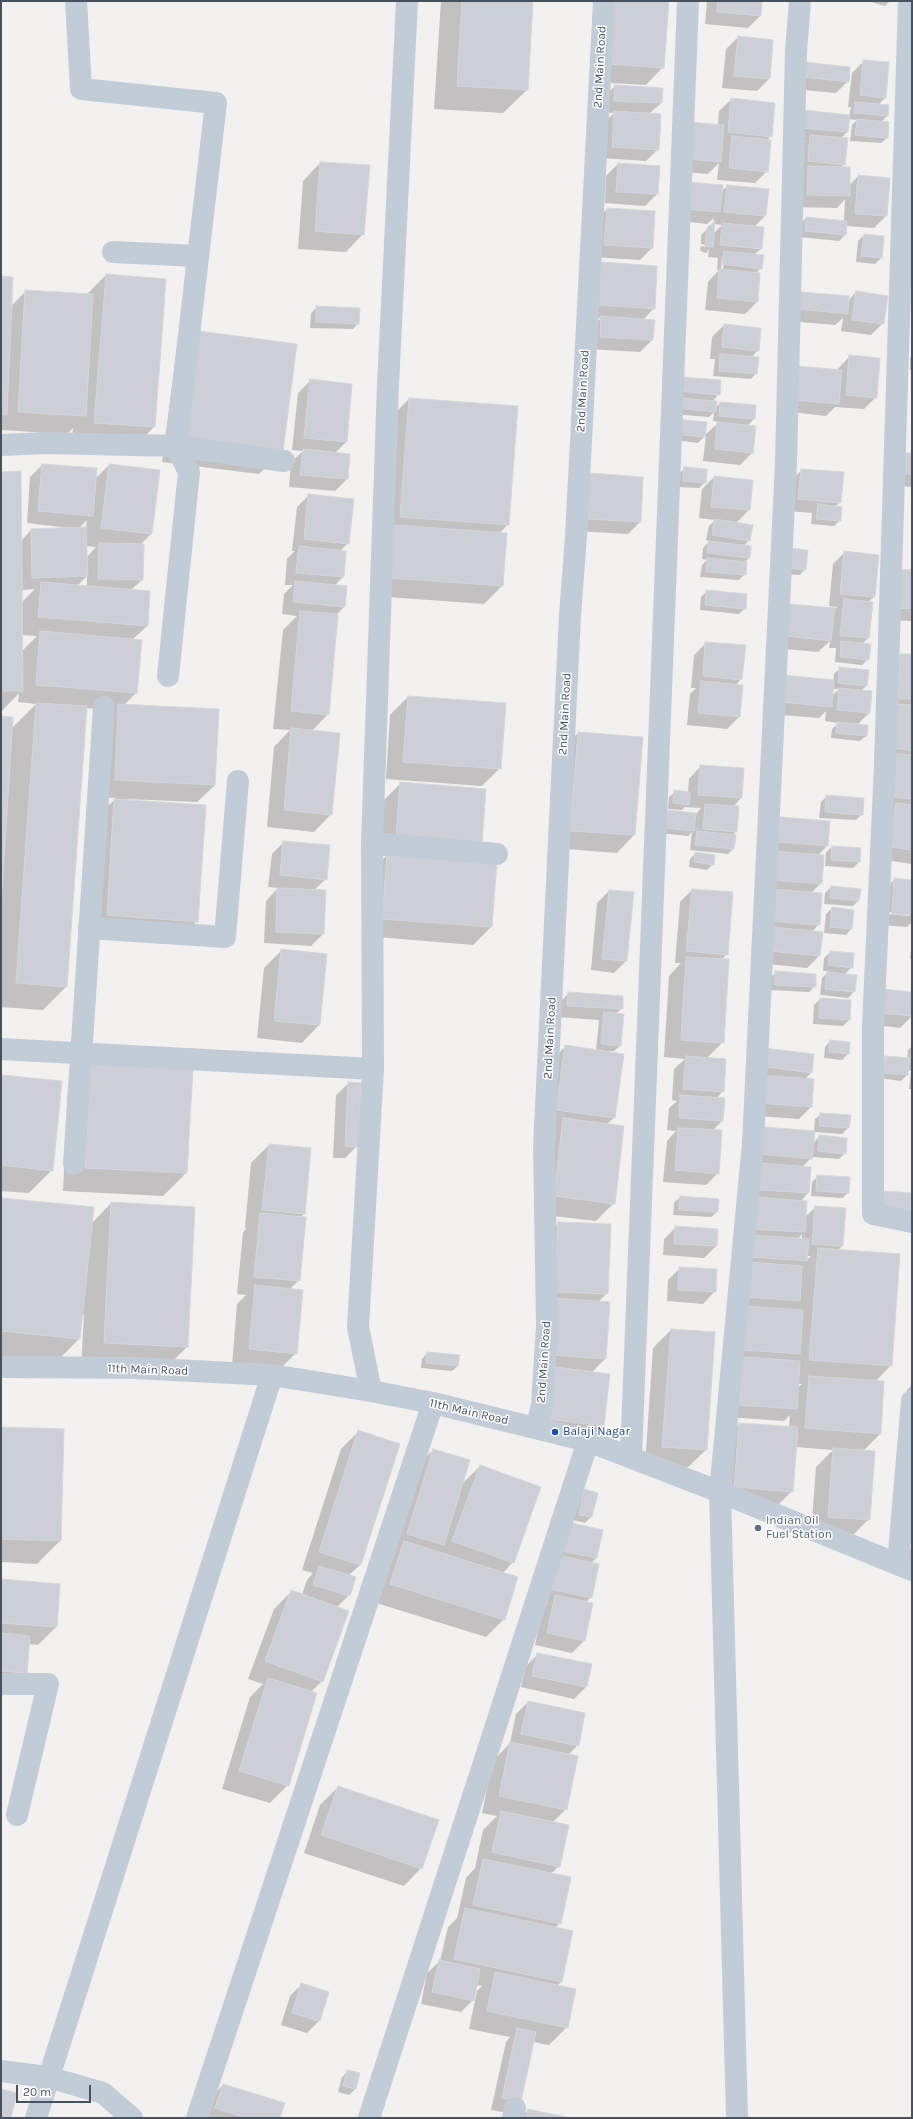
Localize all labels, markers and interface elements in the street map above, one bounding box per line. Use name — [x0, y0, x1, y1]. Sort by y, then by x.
street label: 2nd Main Road — [591, 26, 609, 108]
street label: 2nd Main Road — [574, 350, 592, 432]
street label: 2nd Main Road — [556, 673, 574, 755]
street label: 2nd Main Road — [541, 997, 559, 1079]
street label: 2nd Main Road — [534, 1320, 554, 1404]
street label: 11th Main Road — [107, 1361, 189, 1379]
street label: 11th Main Road — [428, 1396, 510, 1428]
place label: Balaji Nagar — [563, 1425, 630, 1439]
marker: Balaji Nagar — [550, 1427, 560, 1437]
place label: Indian Oil Fuel Station — [766, 1514, 832, 1542]
marker: Indian Oil Fuel Station — [753, 1523, 763, 1533]
scale bar — [18, 2077, 93, 2103]
text: 20 m — [23, 2085, 51, 2099]

